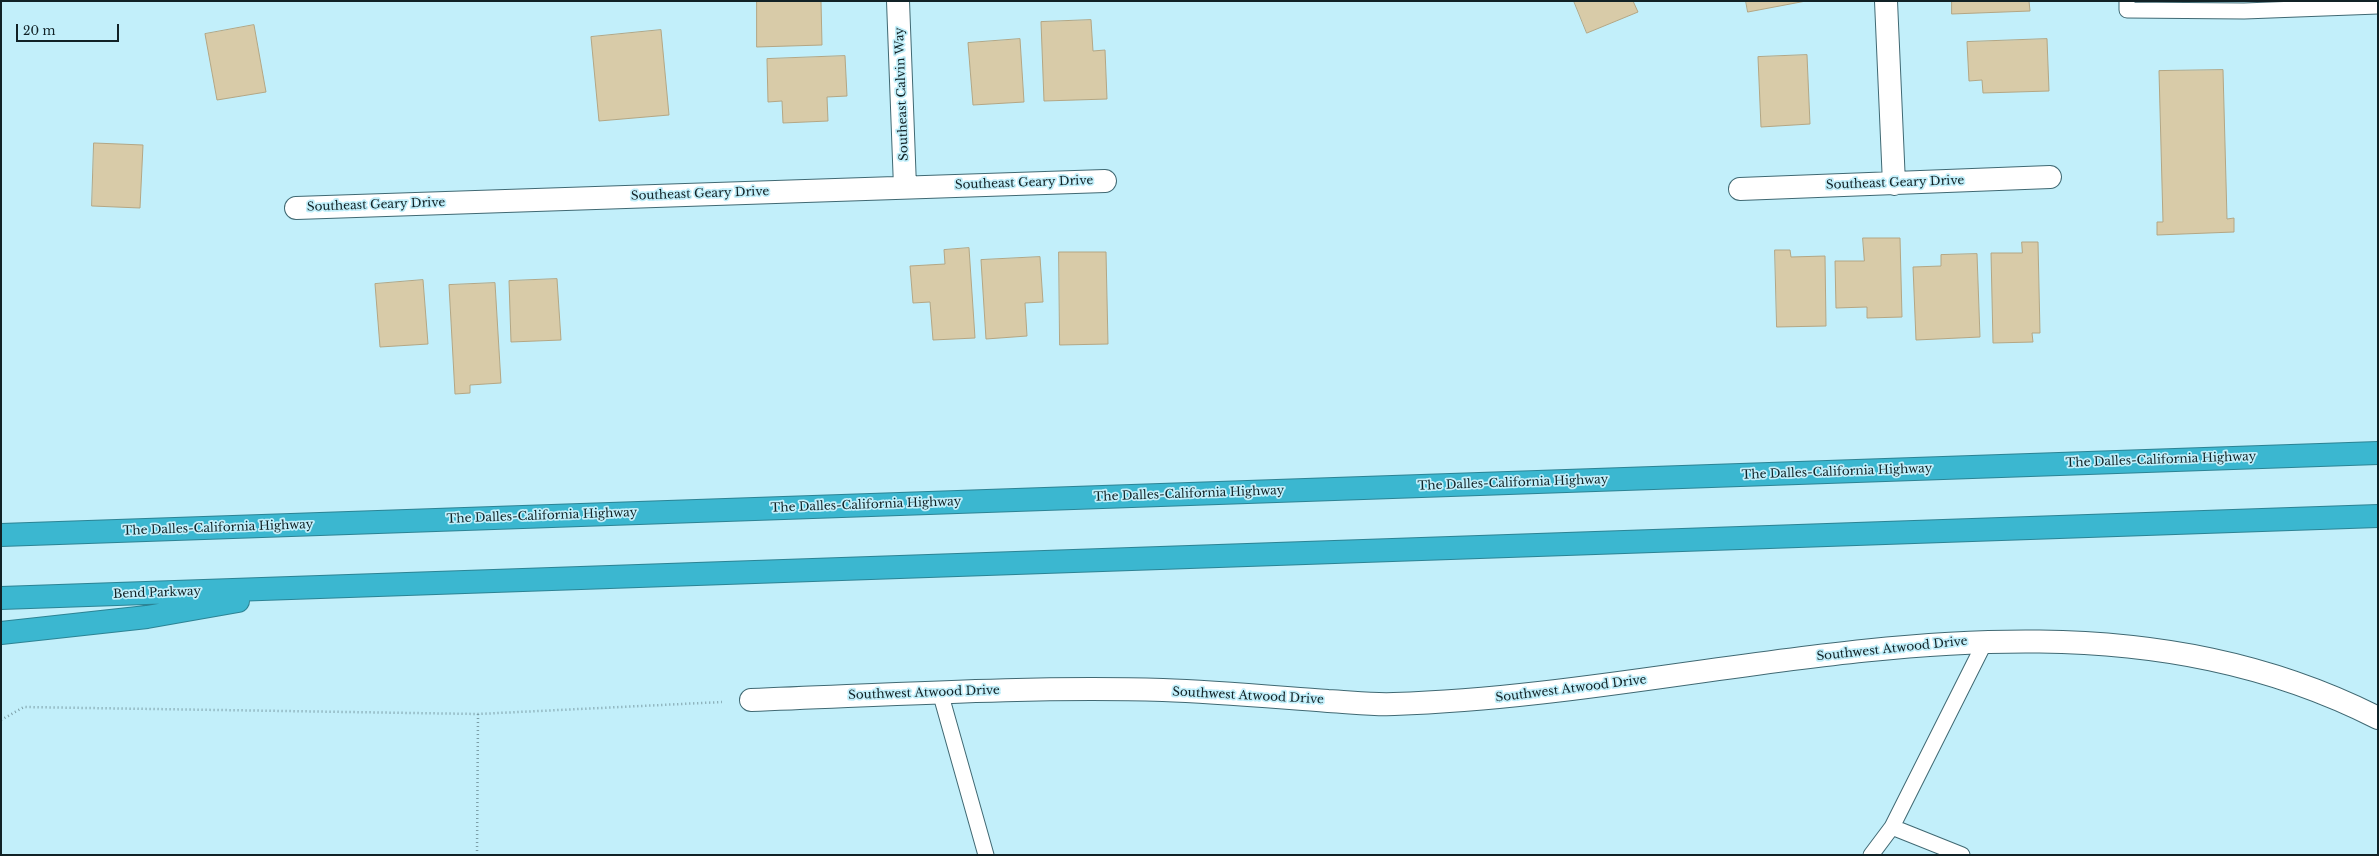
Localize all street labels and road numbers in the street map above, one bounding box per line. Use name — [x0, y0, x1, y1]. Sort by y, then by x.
street label: Southeast Calvin Way — [892, 27, 912, 161]
street label: Southeast Geary Drive — [955, 173, 1093, 193]
street label: Southeast Geary Drive — [1826, 173, 1964, 193]
street label: Southeast Geary Drive — [631, 184, 769, 204]
street label: Southeast Geary Drive — [307, 195, 445, 215]
street label: The Dalles-California Highway — [2065, 449, 2257, 471]
street label: The Dalles-California Highway — [1741, 461, 1933, 483]
street label: The Dalles-California Highway — [1417, 472, 1609, 494]
street label: The Dalles-California Highway — [1093, 483, 1285, 505]
street label: The Dalles-California Highway — [770, 494, 962, 516]
street label: The Dalles-California Highway — [446, 505, 638, 527]
street label: The Dalles-California Highway — [122, 517, 314, 539]
street label: Bend Parkway — [113, 584, 201, 602]
street label: Southwest Atwood Drive — [1816, 634, 1968, 664]
street label: Southwest Atwood Drive — [1495, 673, 1647, 705]
street label: Southwest Atwood Drive — [848, 683, 1000, 703]
street label: Southwest Atwood Drive — [1172, 685, 1324, 707]

